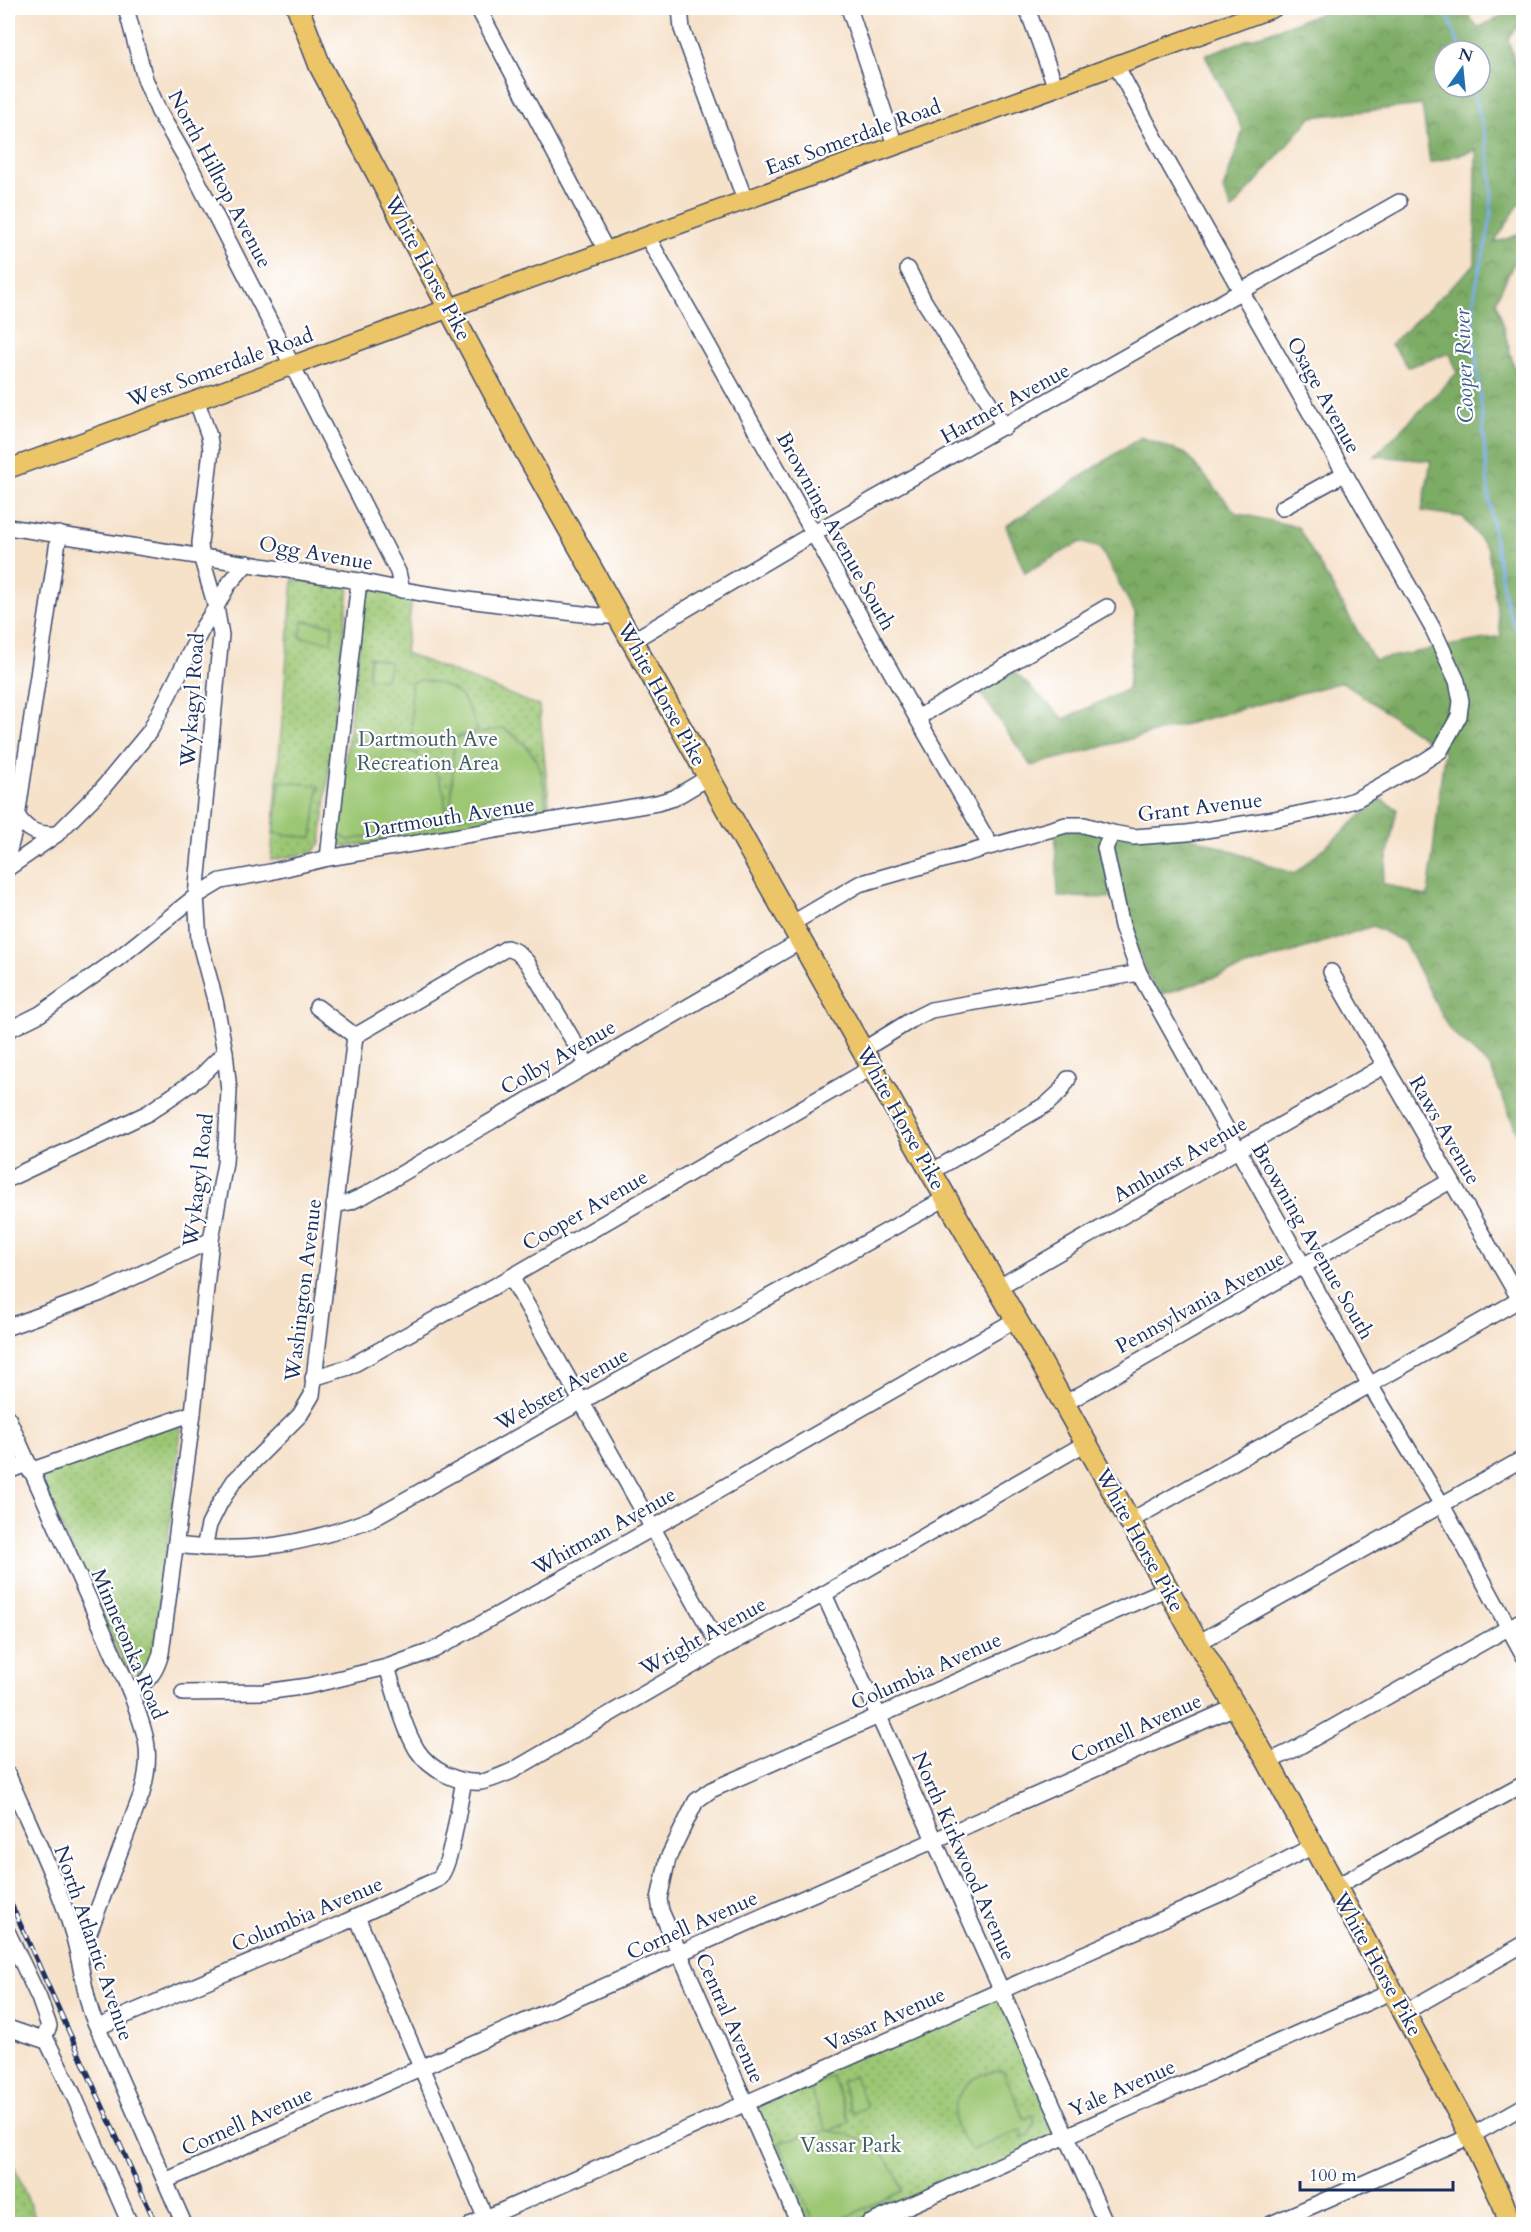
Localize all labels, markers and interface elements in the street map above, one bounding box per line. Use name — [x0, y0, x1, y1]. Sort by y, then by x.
north arrow — [1432, 39, 1492, 99]
text: N — [1456, 43, 1475, 68]
street label: North Hilltop Avenue — [160, 85, 279, 273]
street label: East Somerdale Road — [761, 92, 945, 183]
street label: White Horse Pike — [377, 190, 478, 346]
water label: Cooper River — [1447, 307, 1481, 424]
street label: West Somerdale Road — [122, 320, 317, 415]
street label: Osage Avenue — [1280, 332, 1368, 459]
street label: Hartner Avenue — [935, 356, 1075, 451]
street label: Browning Avenue South — [769, 427, 902, 636]
street label: Ogg Avenue — [257, 529, 375, 578]
street label: White Horse Pike — [610, 616, 713, 771]
street label: Wykagyl Road — [173, 632, 212, 769]
park label: Dartmouth Ave Recreation Area — [357, 725, 499, 778]
street label: Grant Avenue — [1136, 785, 1264, 830]
street label: Dartmouth Avenue — [361, 790, 537, 845]
street label: Colby Avenue — [495, 1013, 621, 1102]
street label: White Horse Pike — [849, 1040, 952, 1195]
street label: Raws Avenue — [1402, 1071, 1487, 1190]
street label: Amhurst Avenue — [1108, 1109, 1253, 1210]
street label: Wykagyl Road — [176, 1111, 221, 1250]
street label: Browning Avenue South — [1244, 1138, 1381, 1345]
street label: Cooper Avenue — [517, 1163, 654, 1258]
street label: Washington Avenue — [278, 1197, 329, 1384]
street label: Pennsylvania Avenue — [1110, 1244, 1290, 1361]
street label: Webster Avenue — [489, 1341, 634, 1439]
street label: White Horse Pike — [1088, 1462, 1191, 1617]
street label: Whitman Avenue — [526, 1480, 681, 1583]
street label: Minnetonka Road — [84, 1564, 173, 1724]
street label: Wright Avenue — [634, 1590, 772, 1684]
street label: Columbia Avenue — [846, 1625, 1006, 1718]
street label: Cornell Avenue — [1066, 1687, 1206, 1770]
street label: North Kirkwood Avenue — [904, 1747, 1023, 1965]
street label: North Atlantic Avenue — [47, 1842, 141, 2045]
street label: Columbia Avenue — [227, 1869, 387, 1959]
street label: Cornell Avenue — [622, 1884, 762, 1967]
street label: White Horse Pike — [1326, 1886, 1429, 2041]
street label: Central Avenue — [688, 1948, 771, 2088]
street label: Vassar Avenue — [820, 1980, 950, 2059]
street label: Yale Avenue — [1065, 2052, 1180, 2125]
street label: Cornell Avenue — [177, 2080, 317, 2163]
park label: Vassar Park — [800, 2131, 902, 2160]
scale bar — [1300, 2154, 1453, 2192]
text: 100 m — [1309, 2163, 1357, 2188]

